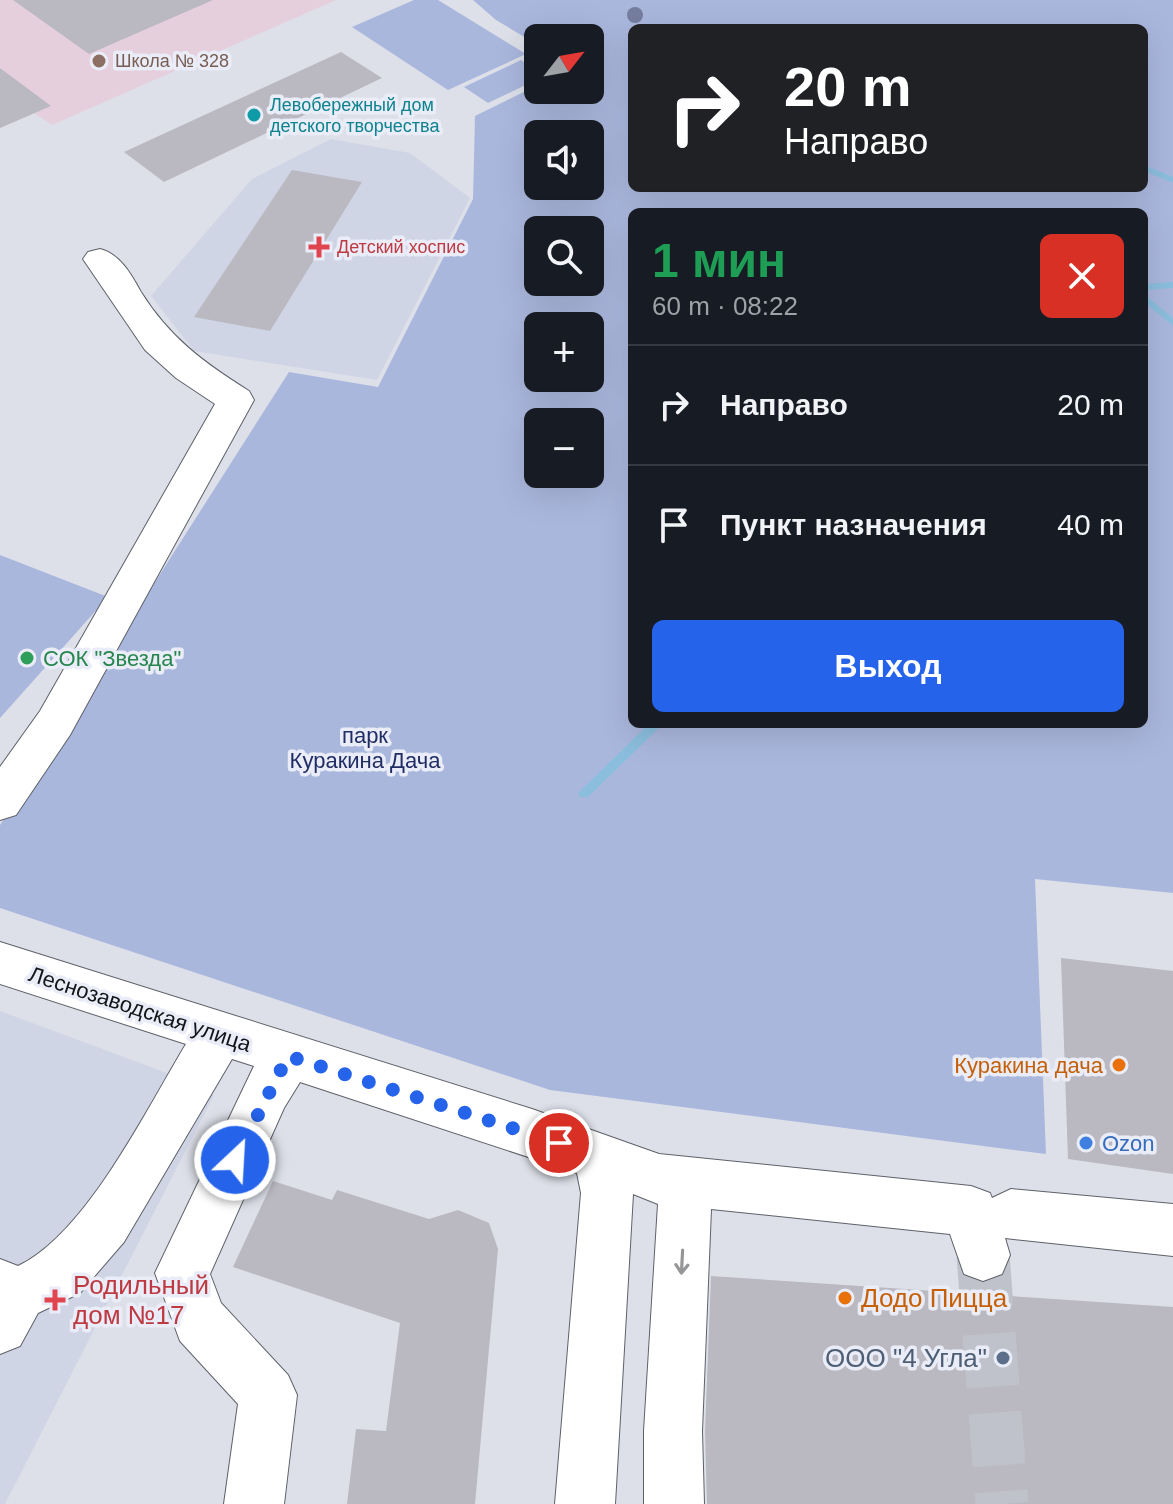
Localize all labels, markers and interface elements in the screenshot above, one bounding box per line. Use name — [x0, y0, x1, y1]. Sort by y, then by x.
north arrow — [524, 24, 604, 104]
map controls — [524, 24, 604, 488]
place label: Школа № 328 — [115, 51, 229, 71]
marker: Школа № 328 — [90, 52, 108, 70]
text: 20 m — [784, 55, 912, 118]
icon: right — [652, 56, 756, 160]
place label: Левобережный дом детского творчества — [270, 95, 440, 136]
marker: Левобережный дом детского творчества — [245, 106, 263, 124]
button: sound — [524, 120, 604, 200]
text: Направо — [784, 121, 928, 162]
button: search — [524, 216, 604, 296]
text: 1 мин — [652, 234, 786, 287]
button: close — [1040, 234, 1124, 318]
marker: Детский хоспис — [308, 236, 330, 258]
place label: Детский хоспис — [337, 237, 465, 257]
text: 60 m · 08:22 — [652, 291, 798, 321]
button: + — [524, 312, 604, 392]
icon: right — [652, 383, 696, 427]
text: Направо — [720, 388, 848, 421]
text: 20 m — [1057, 388, 1124, 421]
button: − — [524, 408, 604, 488]
icon: arrive — [652, 503, 696, 547]
text: Пункт назначения — [720, 508, 987, 541]
text: 40 m — [1057, 508, 1124, 541]
button: Выход — [652, 620, 1124, 712]
place label: СОК "Звезда" — [43, 646, 181, 671]
marker: СОК "Звезда" — [18, 649, 36, 667]
park label: парк Куракина Дача — [290, 723, 441, 773]
street label: Леснозаводская улица — [26, 961, 255, 1057]
place label: Куракина дача — [954, 1053, 1104, 1078]
marker: Куракина дача — [1110, 1056, 1128, 1074]
pin — [525, 1109, 593, 1177]
position arrow — [193, 1118, 277, 1202]
icon: arrive — [537, 1121, 581, 1165]
place label: Ozon — [1102, 1131, 1155, 1156]
marker: Ozon — [1077, 1134, 1095, 1152]
one-way arrow — [674, 1248, 689, 1275]
place label: Родильный дом №17 — [73, 1270, 209, 1330]
place label: Додо Пицца — [861, 1283, 1008, 1313]
marker: Родильный дом №17 — [44, 1289, 66, 1311]
marker: Додо Пицца — [836, 1289, 854, 1307]
place label: ООО "4 Угла" — [825, 1343, 987, 1373]
marker: ООО "4 Угла" — [994, 1349, 1012, 1367]

